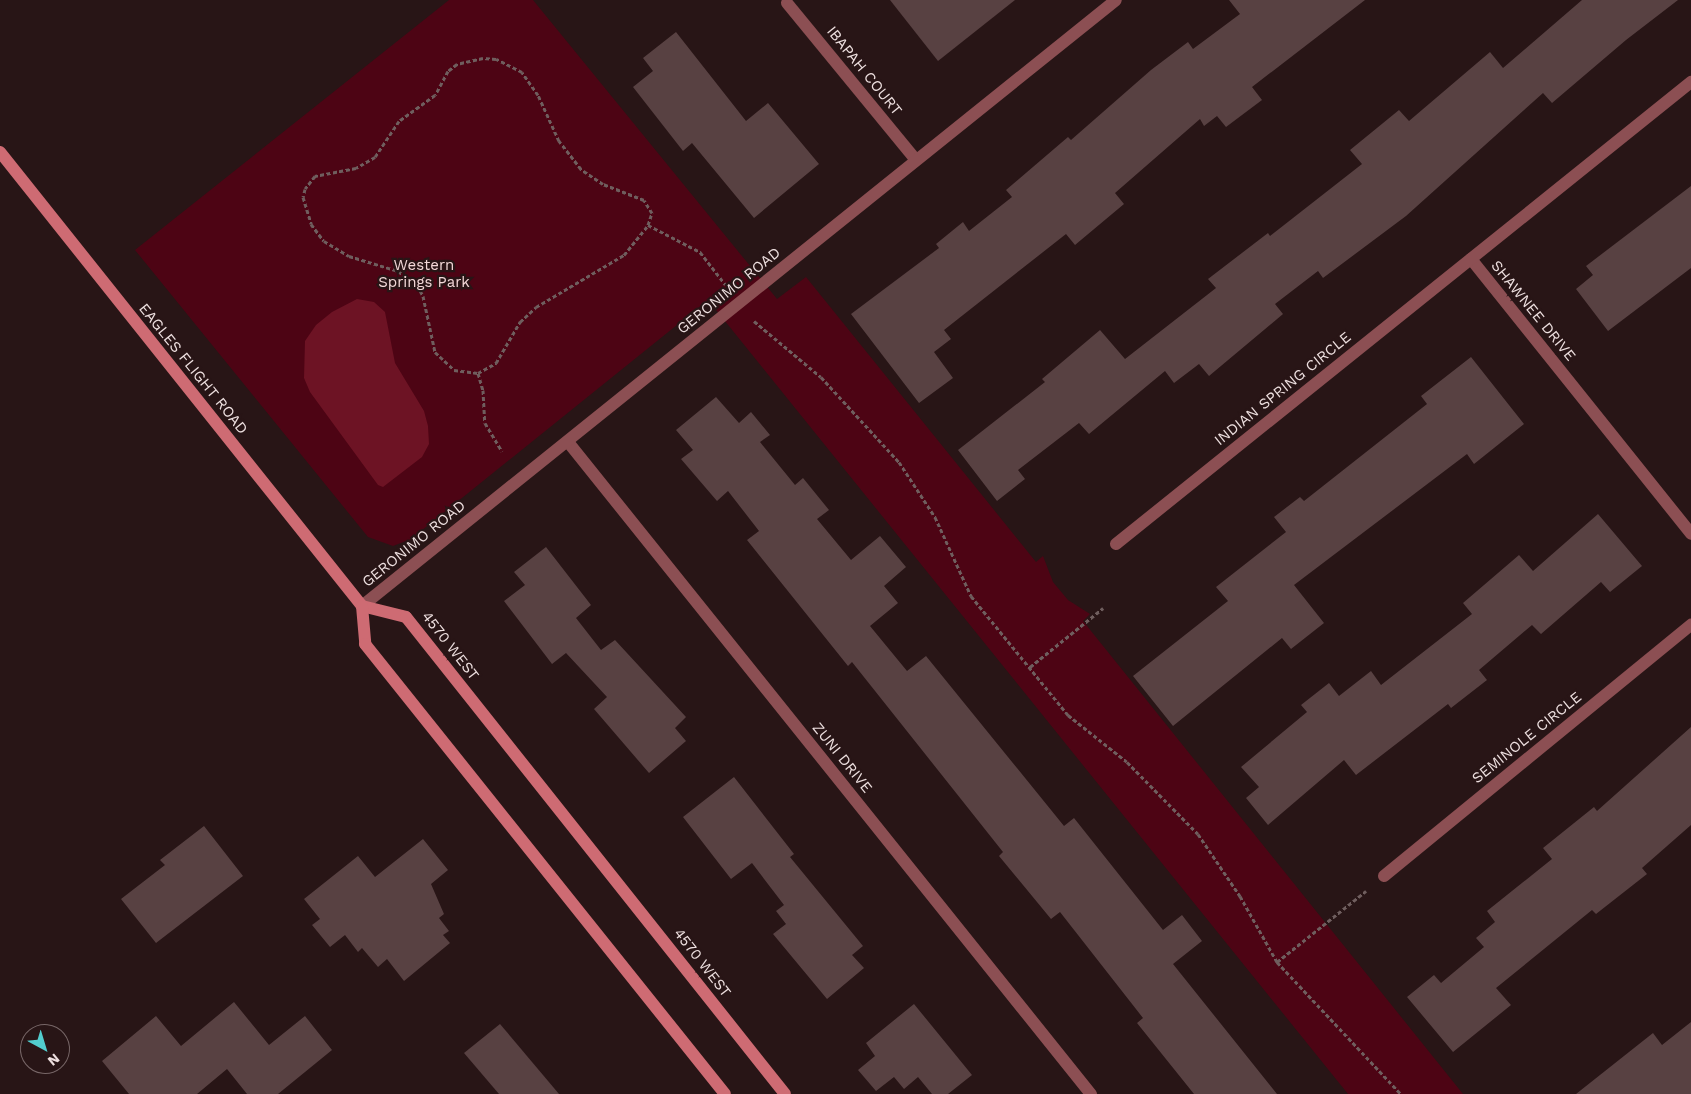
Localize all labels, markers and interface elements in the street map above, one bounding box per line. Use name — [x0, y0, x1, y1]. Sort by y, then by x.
street label: IBAPAH COURT — [823, 23, 905, 119]
street label: GERONIMO ROAD — [674, 244, 784, 338]
park label: Western Springs Park — [378, 256, 470, 291]
street label: SHAWNEE DRIVE — [1487, 257, 1579, 365]
street label: EAGLES FLIGHT ROAD — [135, 300, 251, 438]
street label: INDIAN SPRING CIRCLE — [1211, 328, 1355, 450]
street label: GERONIMO ROAD — [359, 497, 469, 591]
street label: 4570 WEST — [417, 608, 483, 684]
street label: SEMINOLE CIRCLE — [1469, 688, 1585, 788]
street label: ZUNI DRIVE — [808, 719, 876, 797]
street label: 4570 WEST — [669, 925, 735, 1001]
north arrow — [20, 1024, 70, 1074]
text: N — [45, 1050, 63, 1069]

